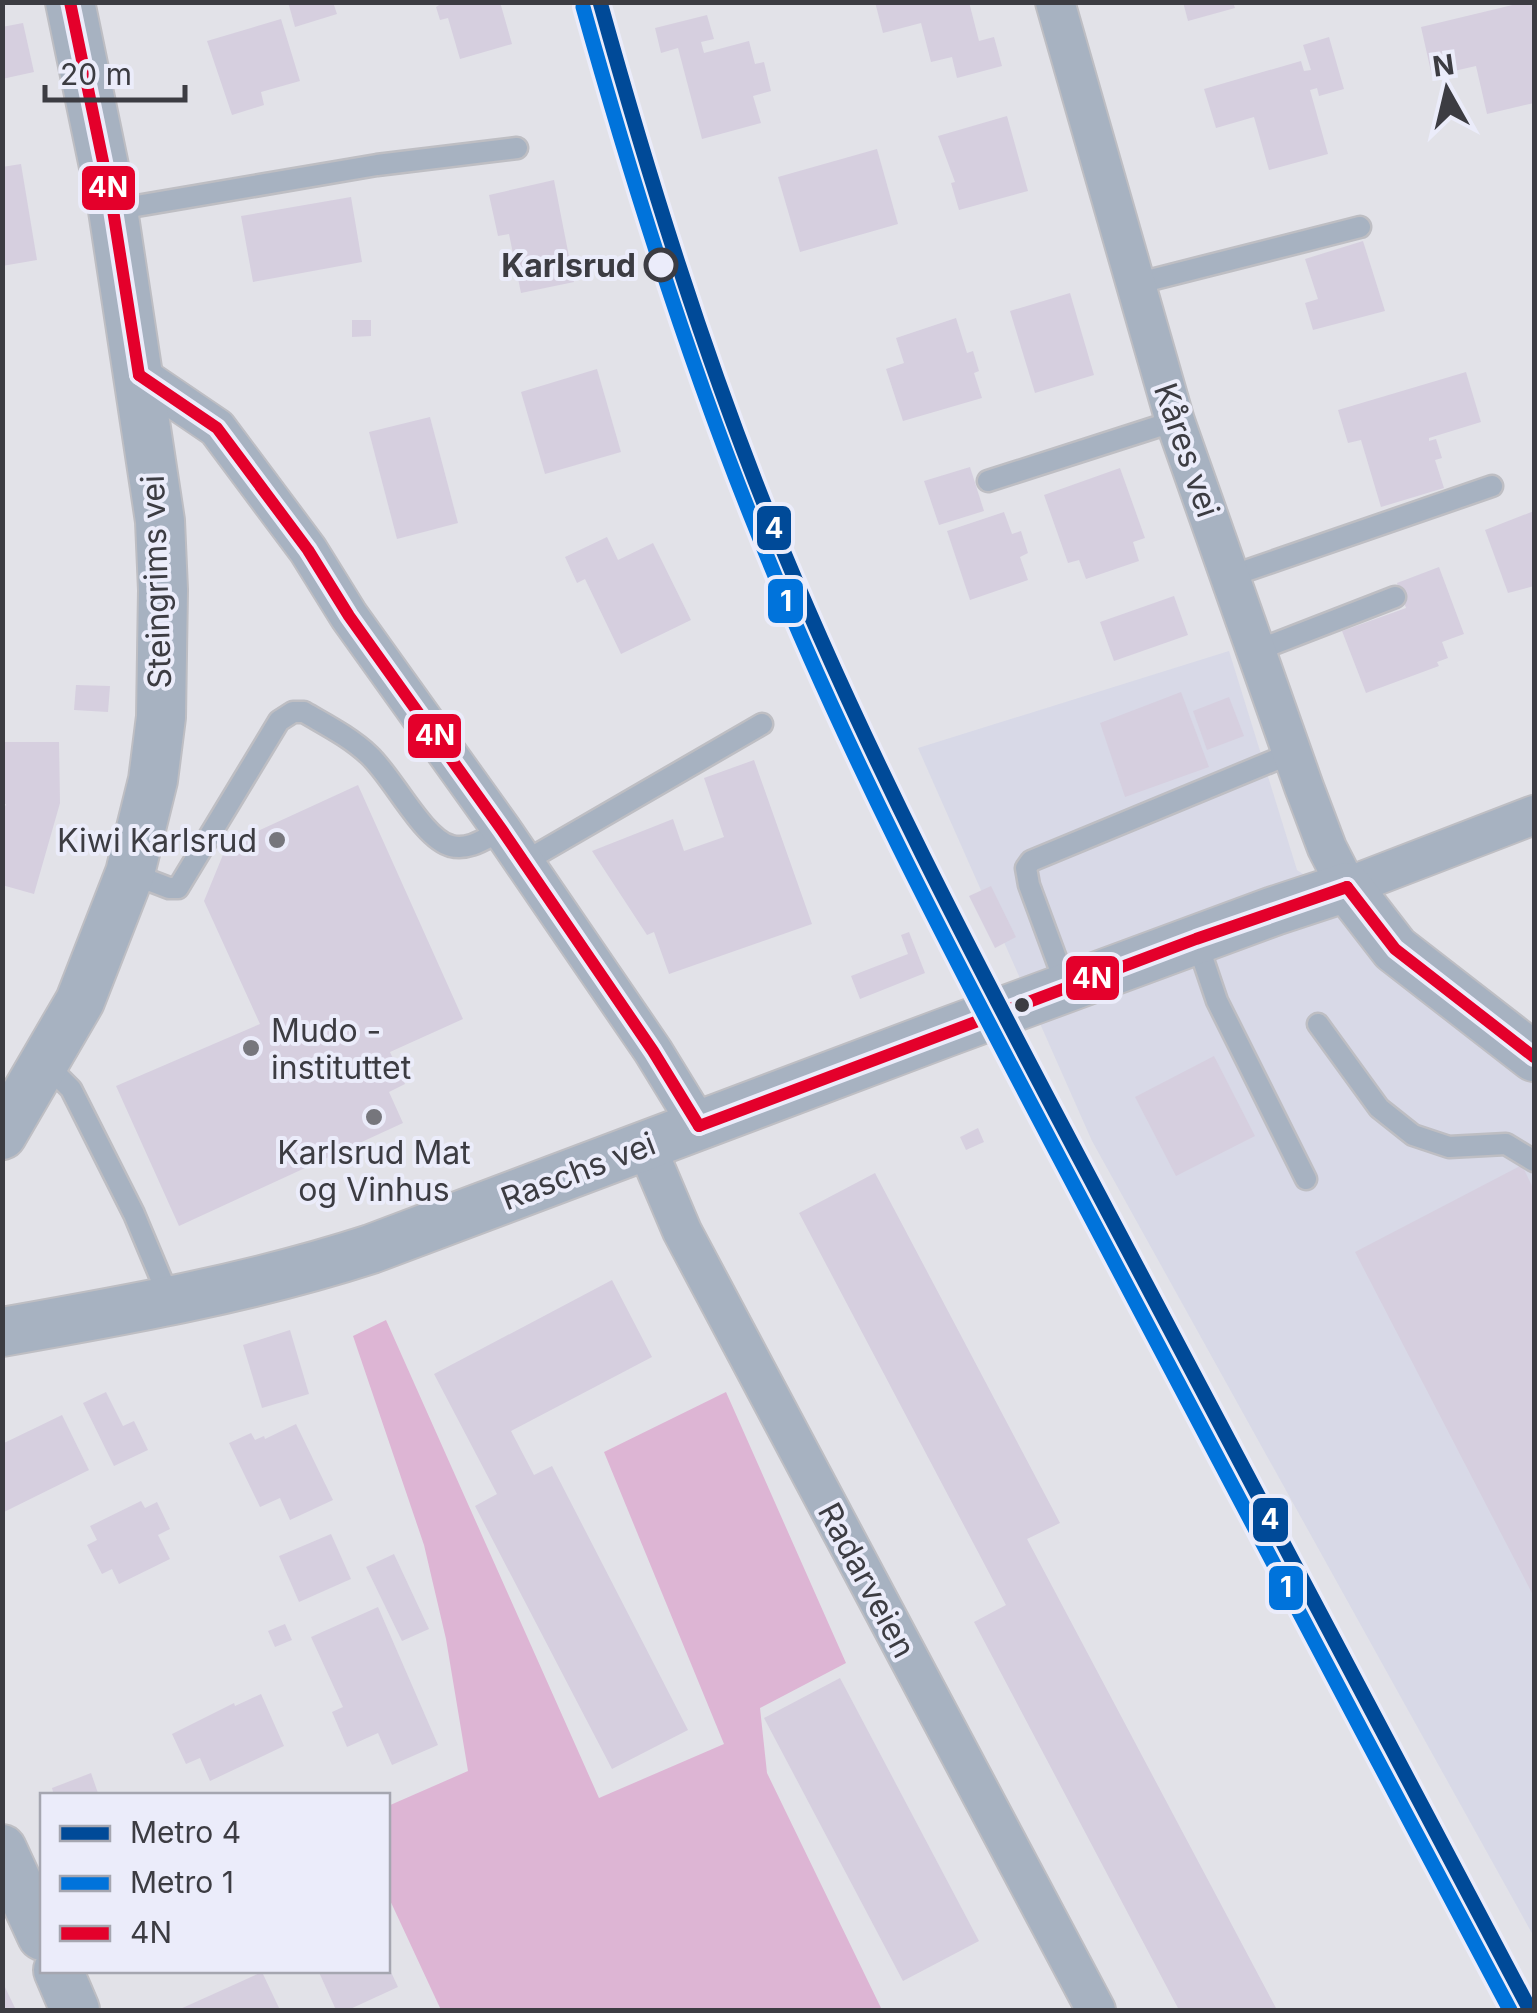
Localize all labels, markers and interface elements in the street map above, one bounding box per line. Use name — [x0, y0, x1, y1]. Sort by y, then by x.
scale bar — [45, 40, 185, 102]
north arrow — [1397, 40, 1497, 140]
text: N — [1431, 47, 1456, 84]
text: 20 m — [60, 56, 132, 92]
line badge: 4N — [80, 164, 137, 212]
text: 4N — [88, 170, 128, 204]
place label: Karlsrud — [501, 246, 636, 285]
marker: Karlsrud — [645, 249, 677, 281]
street label: Kåres vei — [1146, 378, 1228, 522]
street label: Steingrims vei — [133, 475, 179, 689]
line badge: 4 — [755, 504, 793, 552]
text: 4 — [765, 511, 783, 545]
line badge: 1 — [766, 577, 805, 625]
text: 1 — [780, 584, 792, 618]
line badge: 4N — [406, 712, 463, 760]
text: 4N — [415, 718, 455, 752]
place label: Kiwi Karlsrud — [57, 821, 257, 860]
marker: Kiwi Karlsrud — [266, 829, 288, 851]
line badge: 4N — [1064, 954, 1121, 1002]
text: 4N — [1072, 961, 1112, 995]
unlabelled marker — [1012, 995, 1032, 1015]
place label: Mudo - instituttet — [271, 1011, 411, 1087]
marker: Mudo - instituttet — [240, 1037, 262, 1059]
marker: Karlsrud Mat og Vinhus — [363, 1106, 385, 1128]
street label: Raschs vei — [495, 1124, 661, 1218]
place label: Karlsrud Mat og Vinhus — [277, 1133, 471, 1209]
street label: Radarveien — [810, 1496, 924, 1664]
line badge: 4 — [1251, 1496, 1290, 1544]
text: 4 — [1261, 1502, 1279, 1536]
line badge: 1 — [1267, 1564, 1305, 1612]
text: 1 — [1280, 1570, 1292, 1604]
legend — [40, 1793, 390, 1973]
text: Metro 4 — [130, 1814, 241, 1850]
text: Metro 1 — [130, 1864, 234, 1900]
text: 4N — [130, 1914, 172, 1950]

